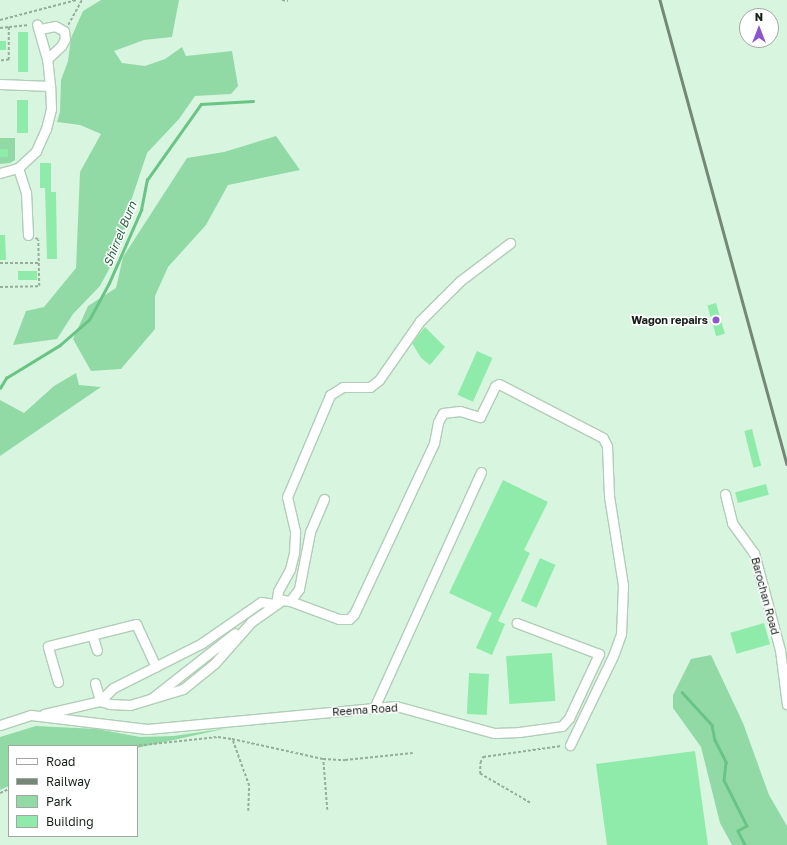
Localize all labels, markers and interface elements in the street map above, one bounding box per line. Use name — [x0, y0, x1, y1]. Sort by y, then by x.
north arrow — [739, 8, 779, 48]
text: N — [755, 10, 763, 23]
water label: Shirrel Burn — [100, 199, 140, 269]
place label: Wagon repairs — [631, 313, 708, 327]
marker: Wagon repairs — [711, 315, 721, 325]
street label: Barochan Road — [748, 556, 782, 636]
street label: Reema Road — [332, 701, 398, 719]
legend — [8, 745, 138, 837]
text: Road — [46, 754, 75, 769]
text: Railway — [46, 774, 91, 789]
text: Park — [46, 794, 72, 809]
text: Building — [46, 814, 94, 829]

